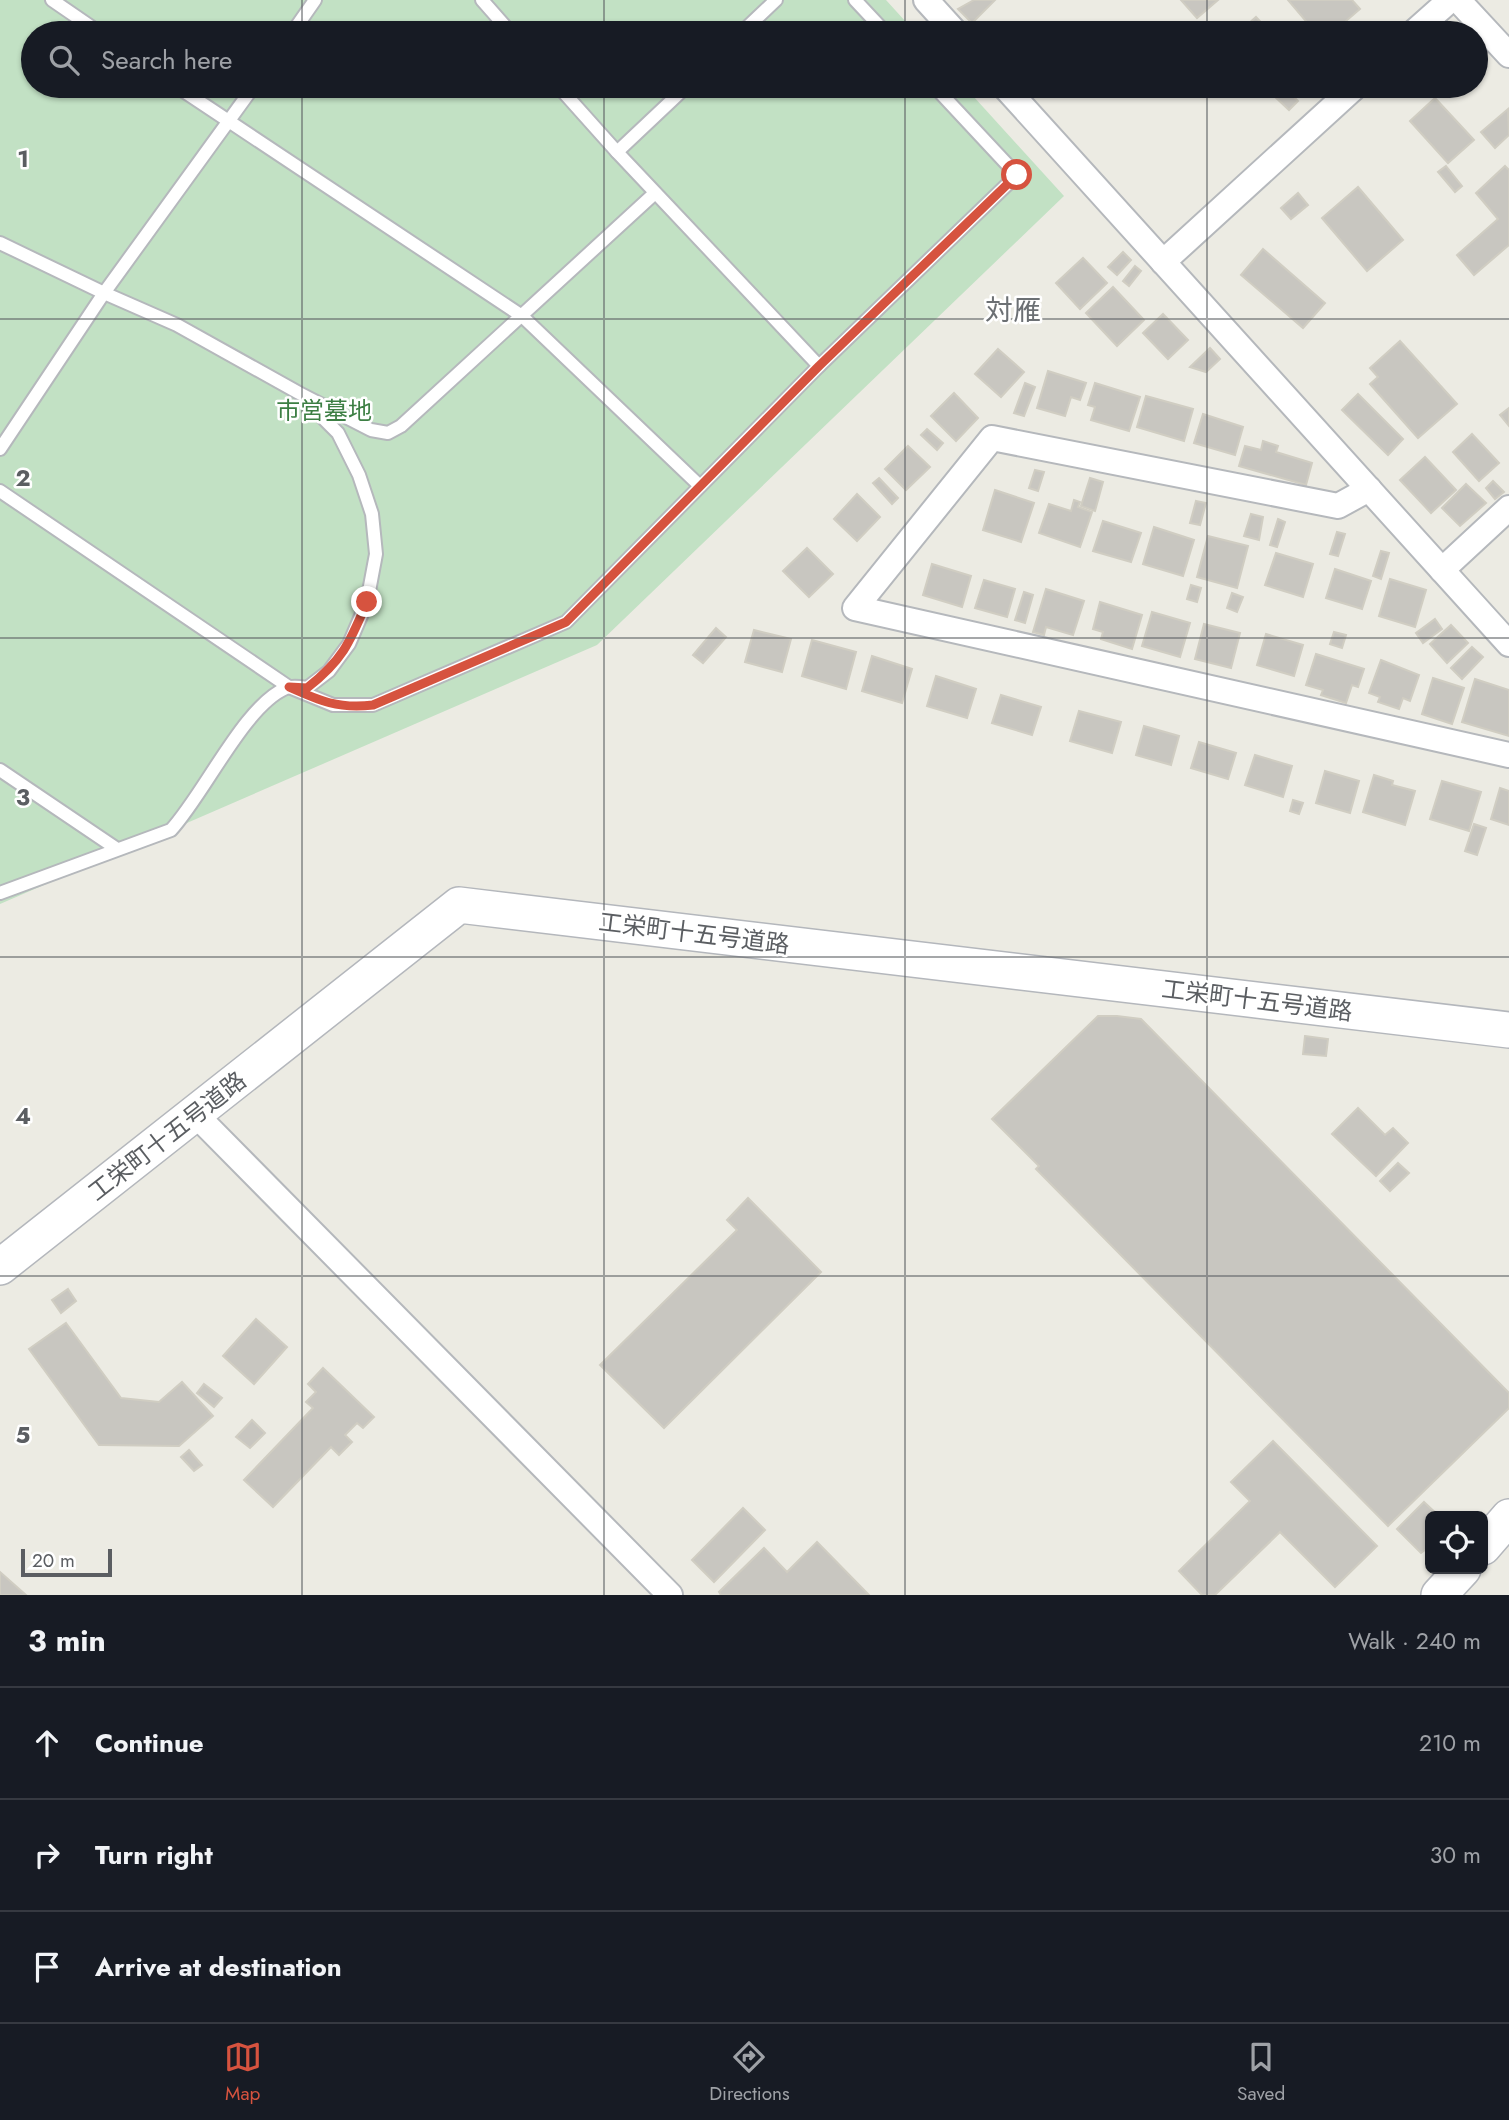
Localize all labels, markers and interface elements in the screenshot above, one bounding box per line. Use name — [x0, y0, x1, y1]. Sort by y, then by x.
search box — [21, 21, 1488, 98]
icon: search — [45, 41, 83, 79]
text: Search here — [101, 41, 233, 79]
text: 1 — [17, 142, 29, 176]
route start — [1001, 159, 1032, 190]
district label: 対雁 — [985, 290, 1041, 331]
park label: 市営墓地 — [276, 393, 372, 428]
text: 2 — [15, 461, 31, 495]
route end — [351, 586, 382, 617]
text: 3 — [16, 780, 30, 814]
street label: 工栄町十五号道路 — [597, 904, 791, 962]
street label: 工栄町十五号道路 — [1160, 971, 1354, 1029]
street label: 工栄町十五号道路 — [81, 1063, 253, 1209]
text: 4 — [15, 1099, 31, 1133]
text: 5 — [16, 1418, 30, 1452]
map controls — [1425, 1511, 1488, 1574]
button: locate — [1425, 1511, 1488, 1574]
scale bar — [21, 1546, 112, 1578]
text: 20 m — [32, 1547, 75, 1574]
text: 3 min — [28, 1619, 106, 1662]
text: Walk · 240 m — [1348, 1624, 1481, 1658]
icon: ahead — [28, 1724, 66, 1762]
text: Continue — [95, 1724, 204, 1762]
text: 210 m — [1419, 1726, 1481, 1760]
icon: right — [28, 1836, 66, 1874]
text: Turn right — [95, 1836, 213, 1874]
text: 30 m — [1430, 1838, 1481, 1872]
icon: arrive — [28, 1948, 66, 1986]
text: Arrive at destination — [95, 1948, 342, 1986]
tab: Map — [224, 2038, 262, 2107]
tab: Directions — [709, 2038, 790, 2107]
tab: Saved — [1237, 2038, 1285, 2107]

